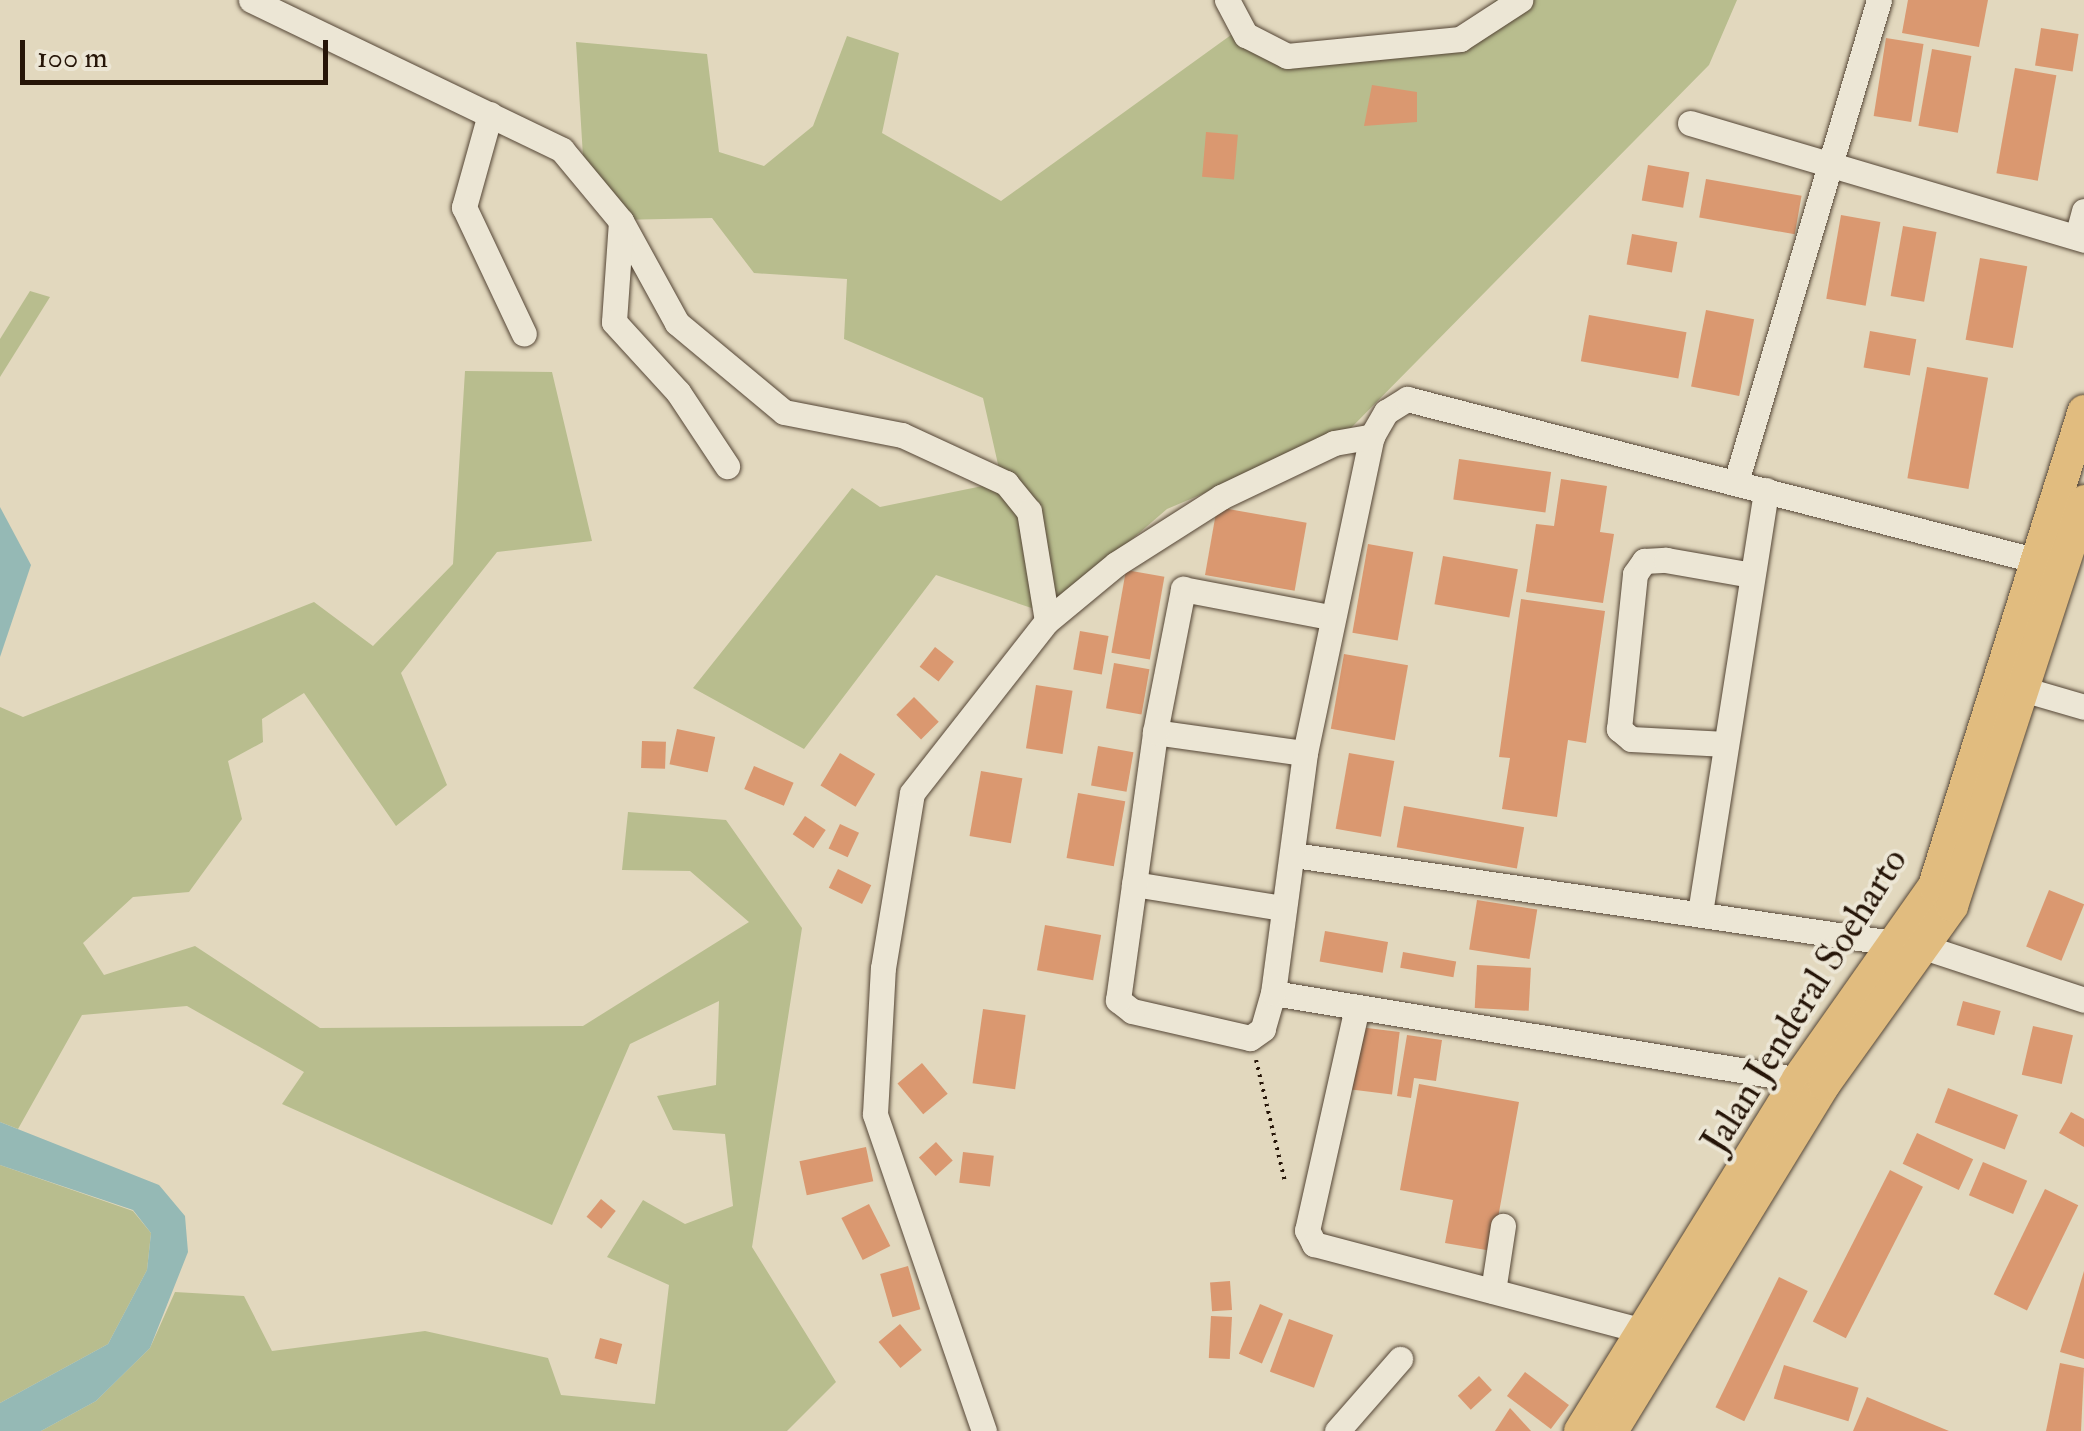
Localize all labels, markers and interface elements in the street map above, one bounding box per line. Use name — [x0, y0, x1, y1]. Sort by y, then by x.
scale bar — [25, 20, 332, 82]
text: 100 m — [37, 39, 108, 76]
street label: Jalan Jenderal Soeharto — [1693, 840, 1917, 1162]

